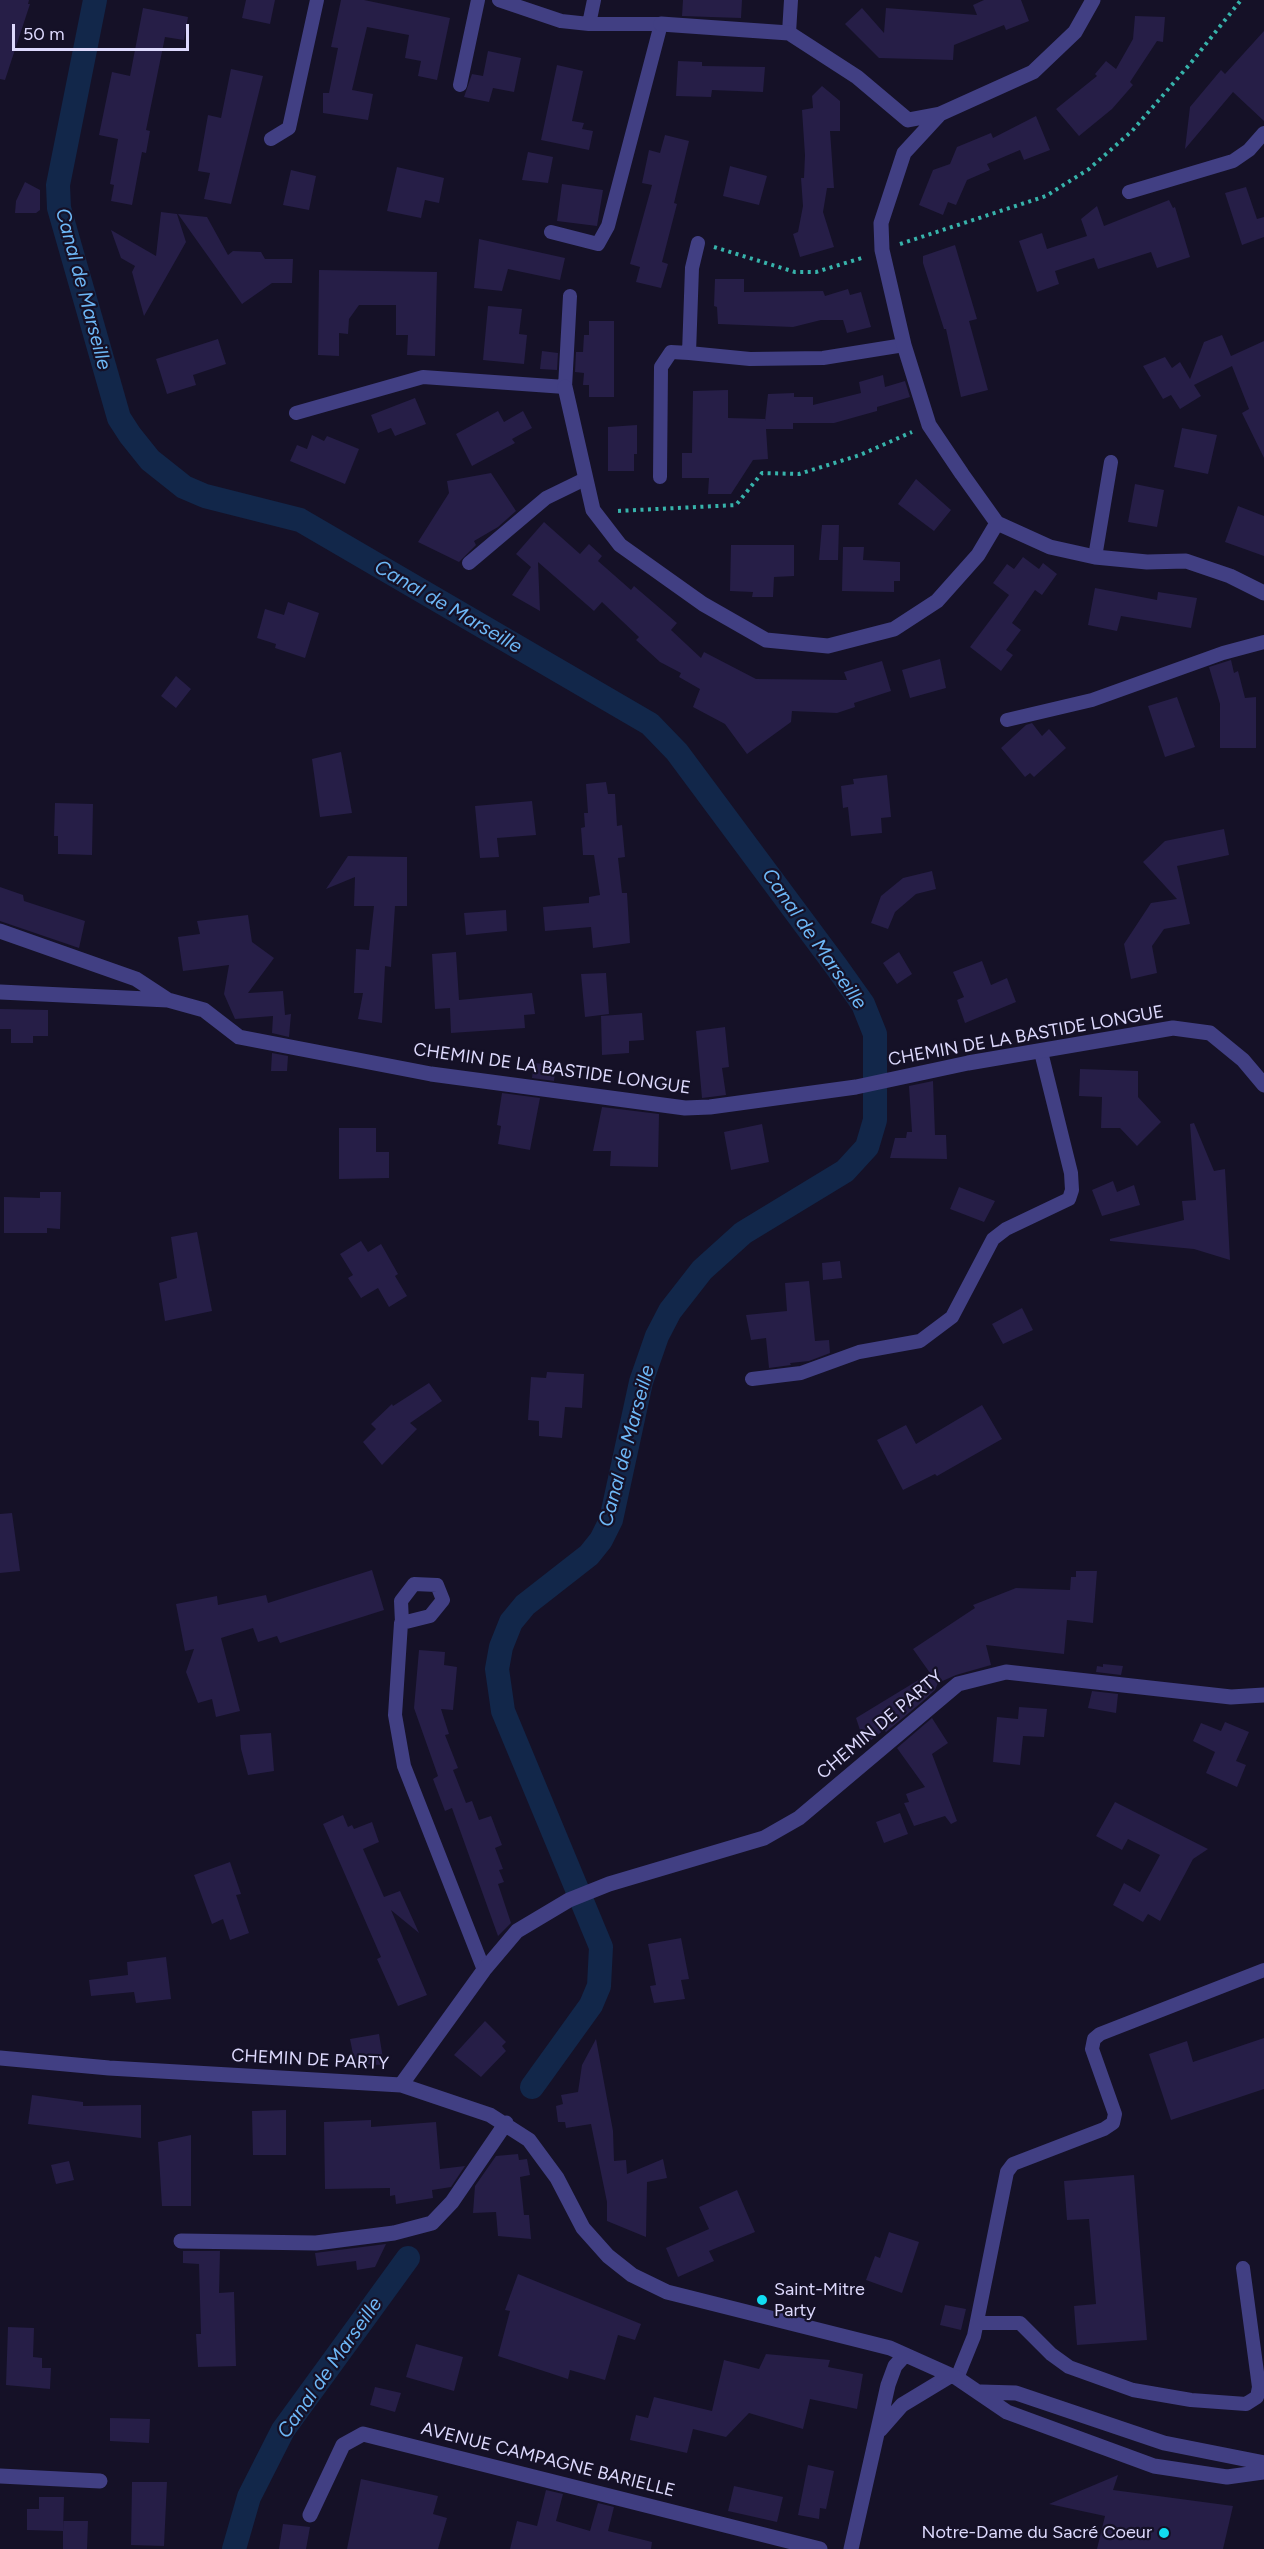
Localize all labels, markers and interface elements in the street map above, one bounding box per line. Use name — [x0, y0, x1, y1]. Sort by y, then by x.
scale bar — [15, 12, 192, 50]
text: 50 m — [23, 23, 65, 45]
water label: Canal de Marseille — [50, 206, 116, 372]
water label: Canal de Marseille — [370, 555, 526, 659]
water label: Canal de Marseille — [756, 864, 872, 1014]
street label: CHEMIN DE LA BASTIDE LONGUE — [886, 1001, 1166, 1071]
street label: CHEMIN DE LA BASTIDE LONGUE — [412, 1039, 692, 1099]
water label: Canal de Marseille — [594, 1363, 660, 1529]
street label: CHEMIN DE PARTY — [813, 1666, 947, 1784]
street label: CHEMIN DE PARTY — [231, 2045, 389, 2075]
place label: Saint-Mitre Party — [774, 2279, 865, 2322]
water label: Canal de Marseille — [272, 2293, 388, 2443]
marker: Saint-Mitre Party — [755, 2293, 769, 2307]
street label: AVENUE CAMPAGNE BARIELLE — [419, 2418, 677, 2502]
place label: Notre-Dame du Sacré Coeur — [921, 2522, 1152, 2544]
marker: Notre-Dame du Sacré Coeur — [1157, 2526, 1171, 2540]

